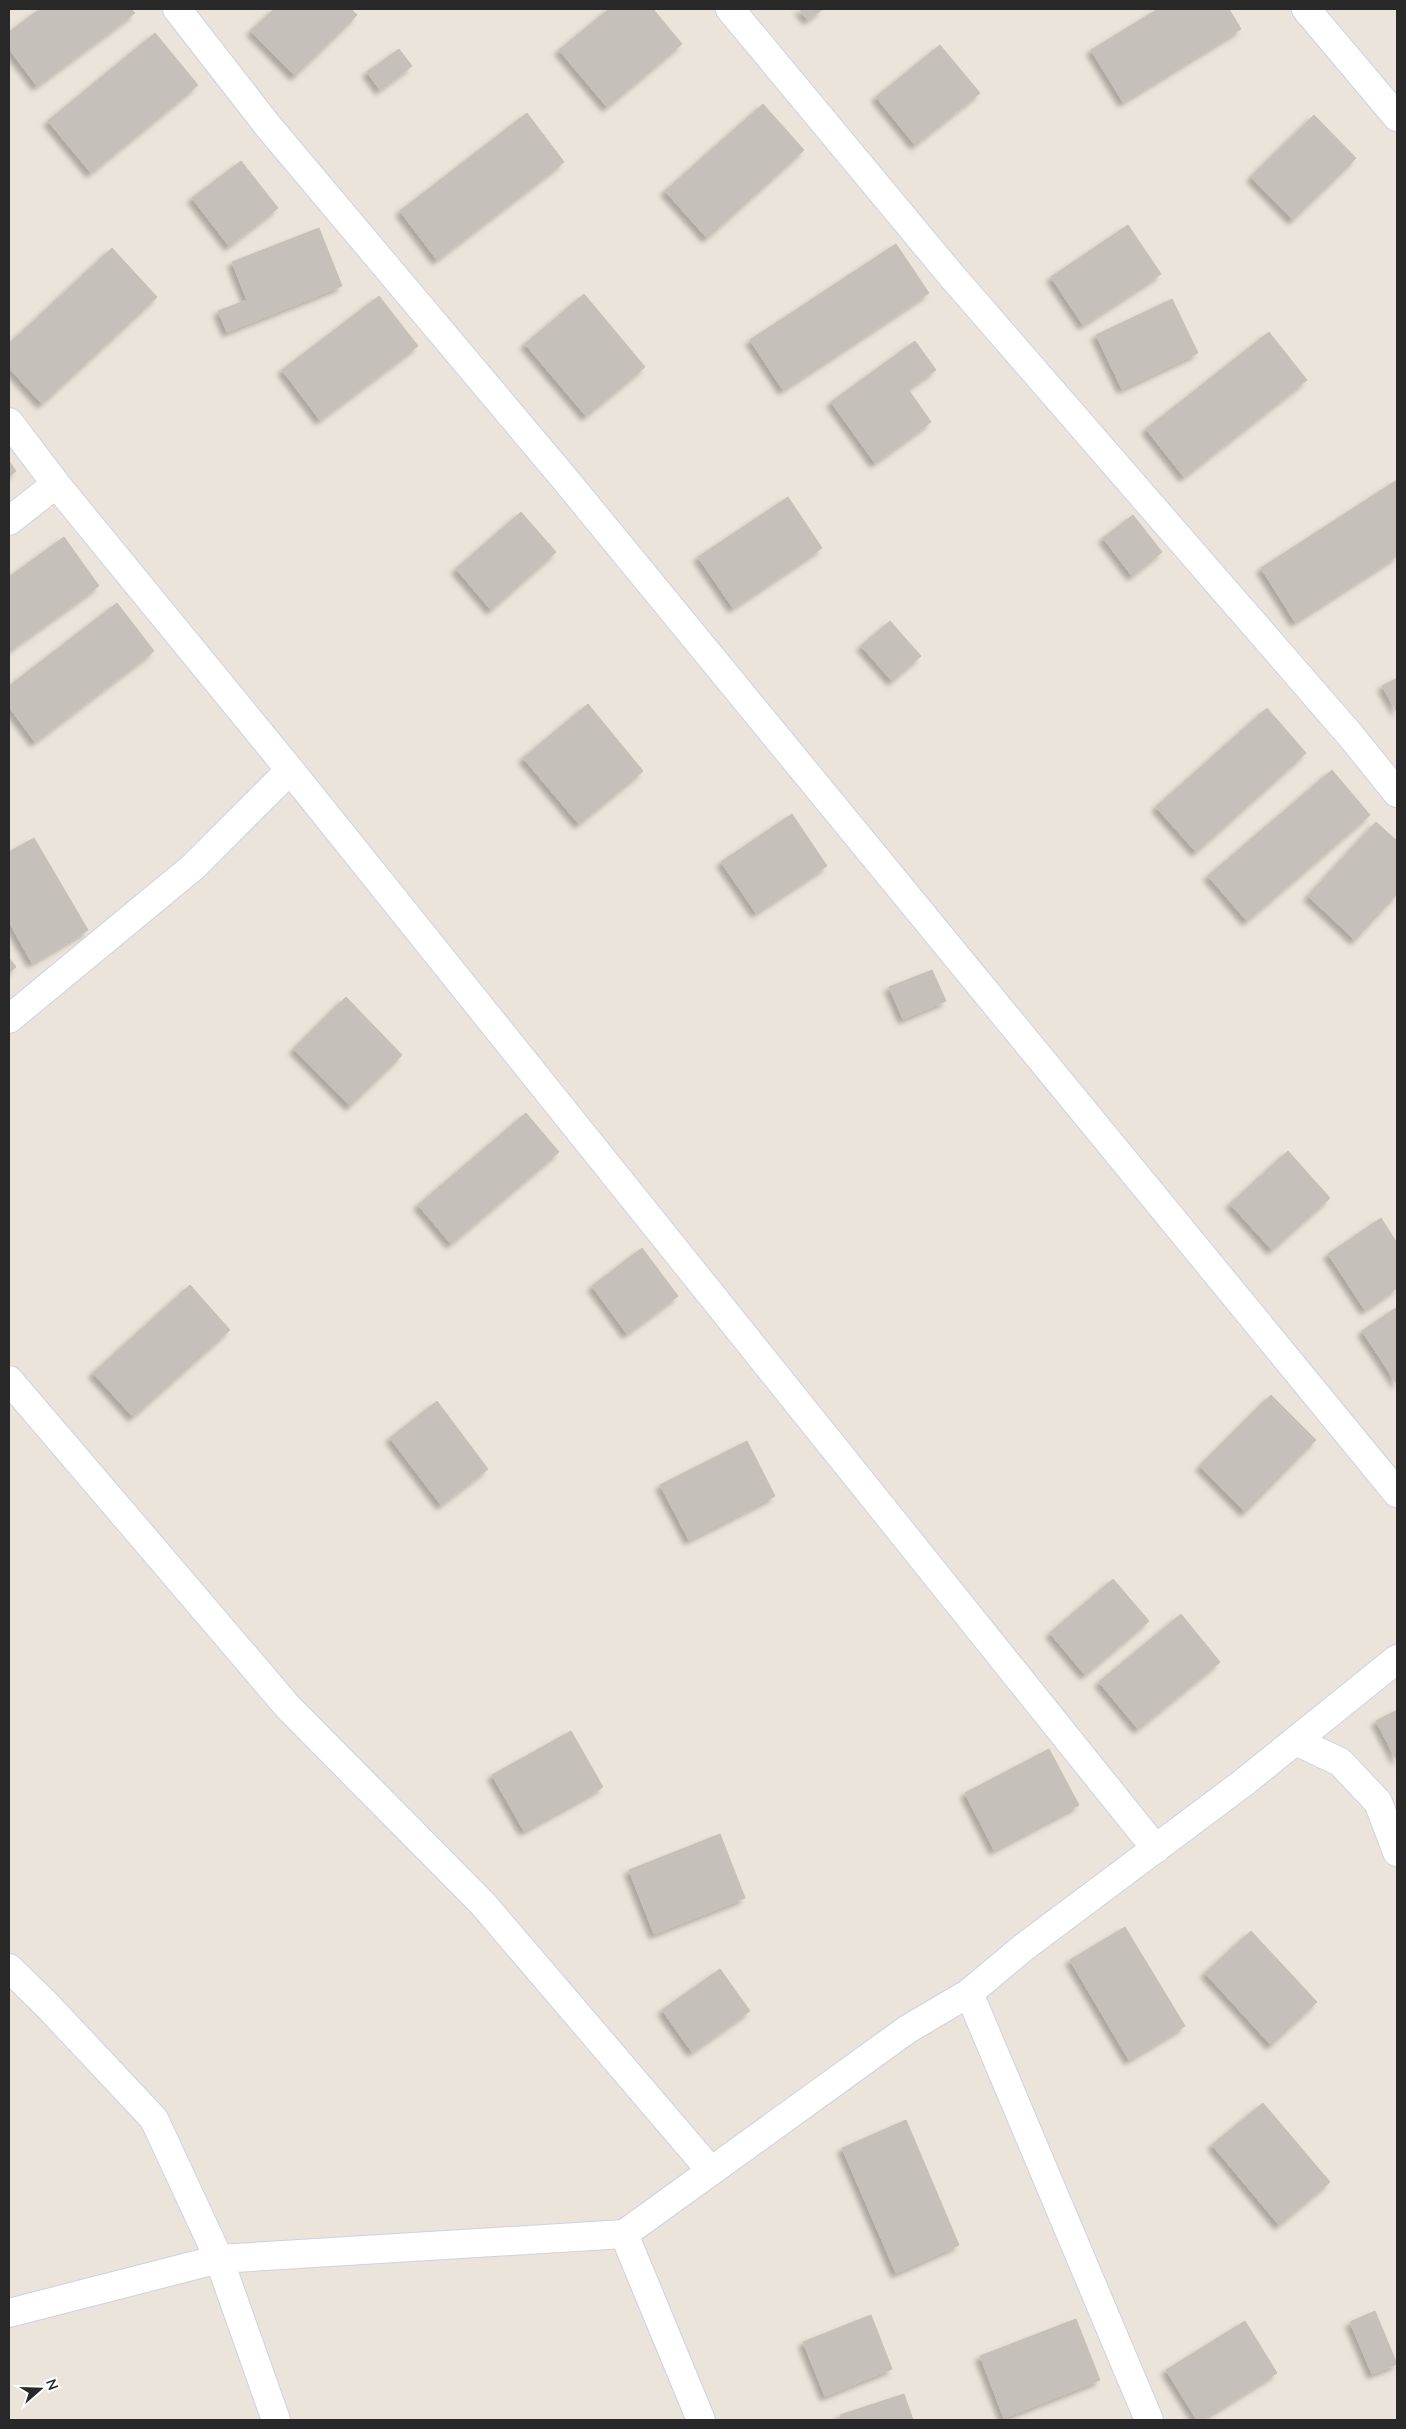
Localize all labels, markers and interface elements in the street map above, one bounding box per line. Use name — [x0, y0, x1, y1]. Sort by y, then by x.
north arrow — [15, 2364, 65, 2414]
text: N — [42, 2377, 62, 2393]

